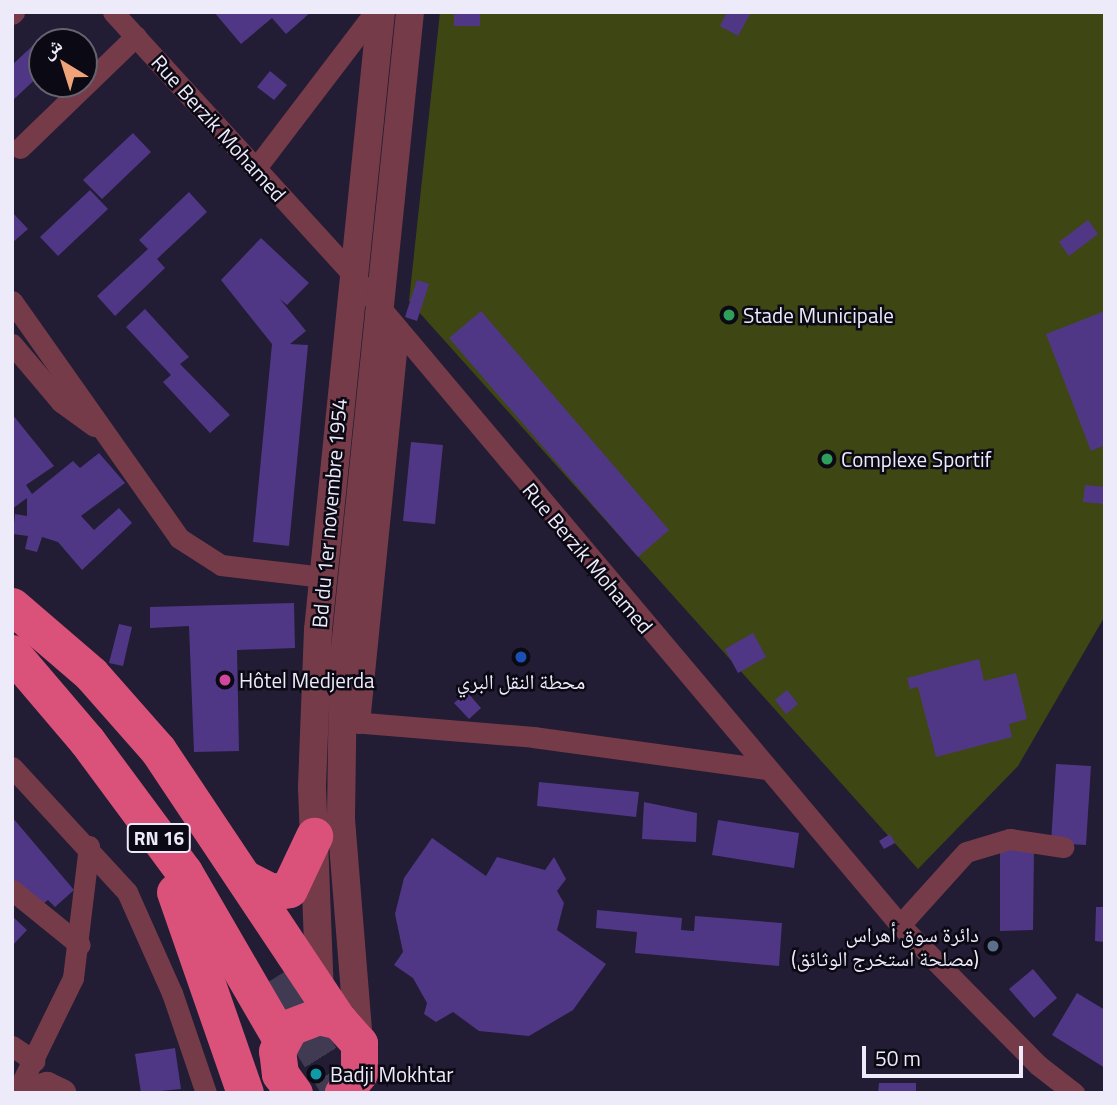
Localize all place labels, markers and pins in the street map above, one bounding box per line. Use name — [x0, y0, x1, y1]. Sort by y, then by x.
place label: Stade Municipale — [743, 302, 894, 328]
marker: Stade Municipale — [721, 307, 737, 323]
place label: Complexe Sportif — [841, 446, 991, 472]
marker: Complexe Sportif — [819, 451, 835, 467]
marker: محطة النقل البري — [513, 649, 529, 665]
place label: Hôtel Medjerda — [239, 667, 375, 693]
place label: محطة النقل البري — [457, 668, 585, 694]
marker: Hôtel Medjerda — [217, 672, 233, 688]
place label: دائرة سوق أهراس (مصلحة استخرج الوثائق) — [791, 921, 979, 971]
marker: دائرة سوق أهراس (مصلحة استخرج الوثائق) — [985, 938, 1001, 954]
place label: Badji Mokhtar — [330, 1061, 453, 1087]
marker: Badji Mokhtar — [308, 1066, 324, 1082]

